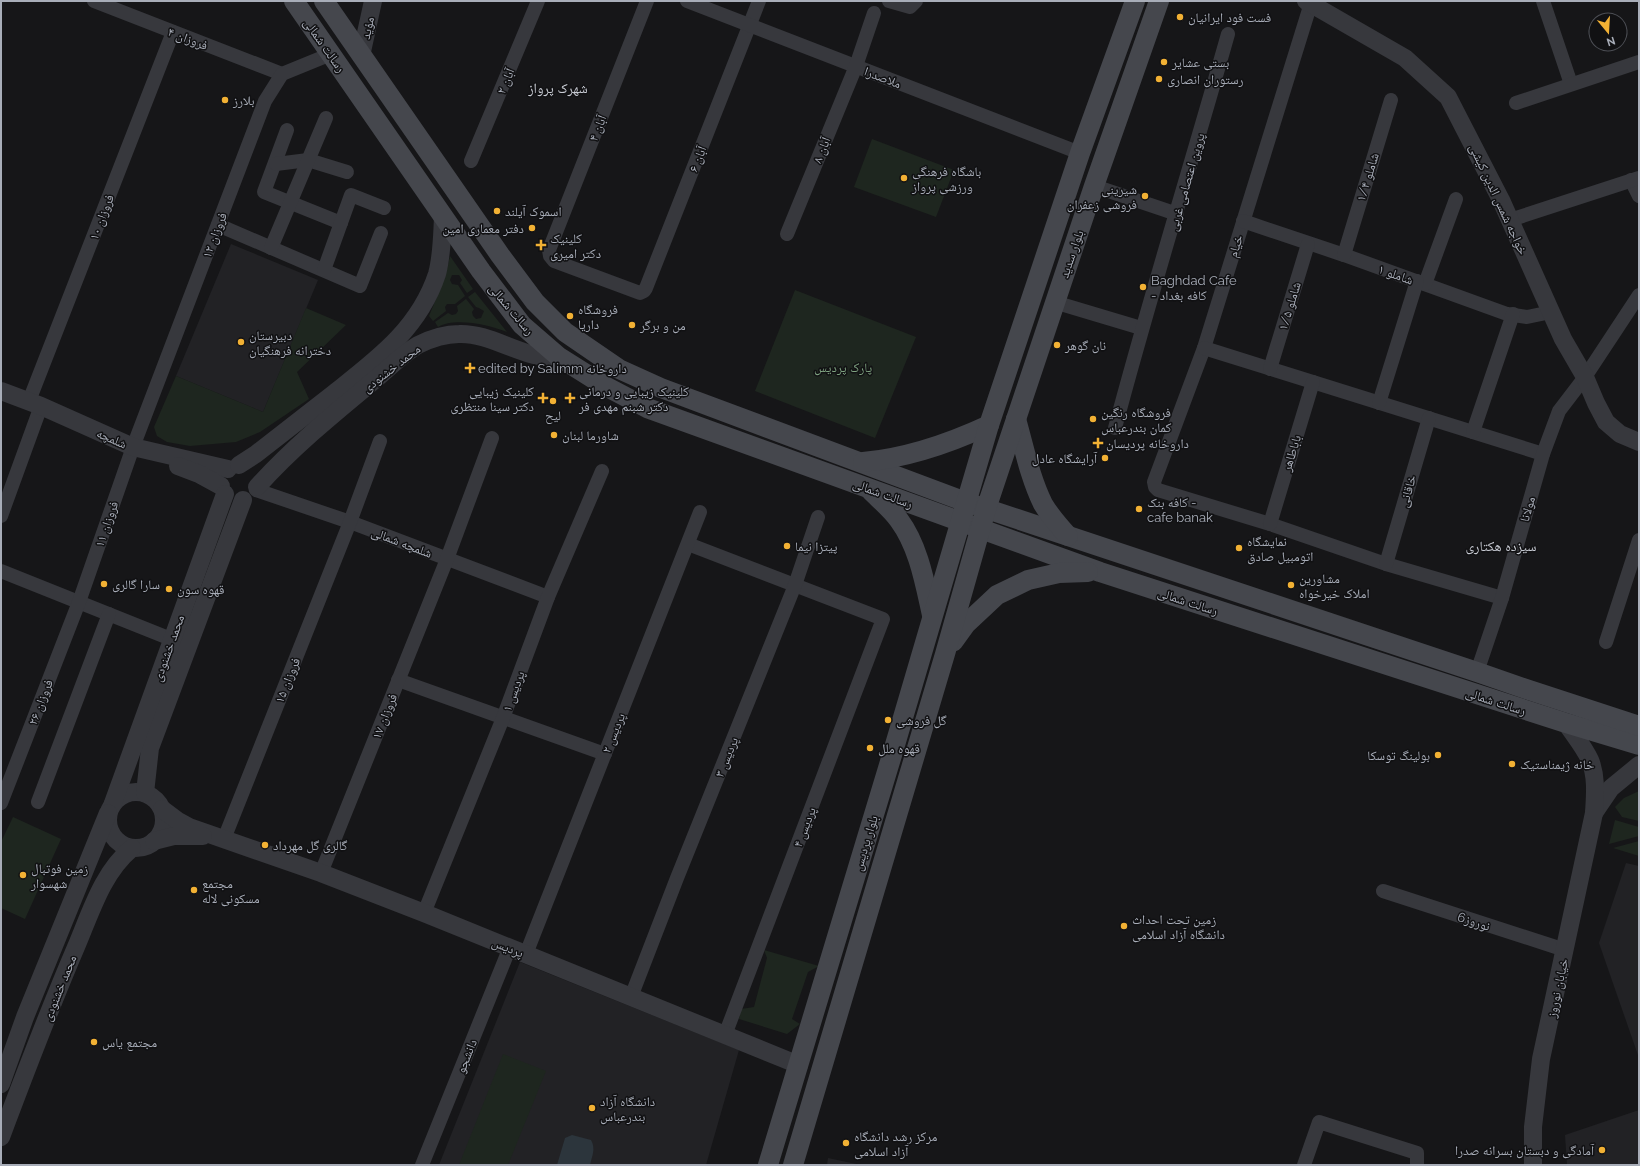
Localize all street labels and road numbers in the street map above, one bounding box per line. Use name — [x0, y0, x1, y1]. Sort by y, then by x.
street label: رسالت شمالی — [300, 15, 349, 76]
street label: مؤید — [358, 15, 378, 41]
street label: فروزان ۴ — [165, 24, 210, 54]
street label: ملاصدرا — [862, 64, 903, 92]
street label: آبان ۲ — [493, 65, 519, 97]
street label: آبان ۴ — [585, 112, 611, 144]
street label: پروین اعتصامی غربی — [1165, 131, 1209, 233]
street label: آبان ۸ — [809, 134, 835, 166]
street label: خواجه شمس الدين كيشی — [1465, 141, 1531, 257]
street label: آبان ۶ — [685, 143, 711, 175]
street label: شاملو ۱/۴ — [1353, 151, 1383, 203]
street label: فروزان ۱۰ — [86, 192, 118, 242]
street label: فروزان ۱۲ — [199, 210, 231, 260]
street label: بلوار سدید — [1056, 228, 1088, 280]
street label: خیام — [1225, 233, 1247, 259]
street label: شاملو ۱ — [1376, 261, 1415, 289]
street label: شاملو ۱/۵ — [1275, 280, 1305, 332]
street label: رسالت شمالی — [485, 281, 537, 339]
street label: محمد خشنودی — [359, 341, 424, 397]
street label: شلمچه — [94, 425, 129, 452]
street label: باباطاهر — [1279, 433, 1305, 474]
street label: خاقانی — [1396, 473, 1420, 509]
street label: رسالت شمالی — [851, 476, 915, 512]
street label: مولانا — [1517, 495, 1539, 524]
street label: فروزان ۱۱ — [92, 499, 122, 549]
street label: شلمچه شمالی — [369, 524, 434, 562]
street label: رسالت شمالی — [1156, 585, 1220, 619]
street label: محمد خشنودی — [150, 613, 188, 684]
street label: فروزان ۱۵ — [272, 655, 304, 705]
street label: پردیس ۱ — [499, 669, 529, 714]
street label: فروزان ۲۶ — [25, 677, 57, 727]
street label: رسالت شمالی — [1464, 685, 1528, 719]
street label: فروزان ۱۷ — [369, 691, 401, 741]
street label: پردیس ۲ — [599, 711, 629, 756]
street label: پردیس ۳ — [712, 735, 742, 780]
street label: پردیس ۴ — [790, 805, 820, 850]
street label: بلوار پردیس — [850, 814, 882, 873]
street label: نوروز6 — [1455, 909, 1492, 935]
street label: پردیس — [489, 934, 526, 962]
street label: محمد خشنودی — [39, 953, 80, 1024]
street label: خیابان نوروز — [1544, 957, 1572, 1020]
street label: دانشجو — [453, 1037, 481, 1076]

